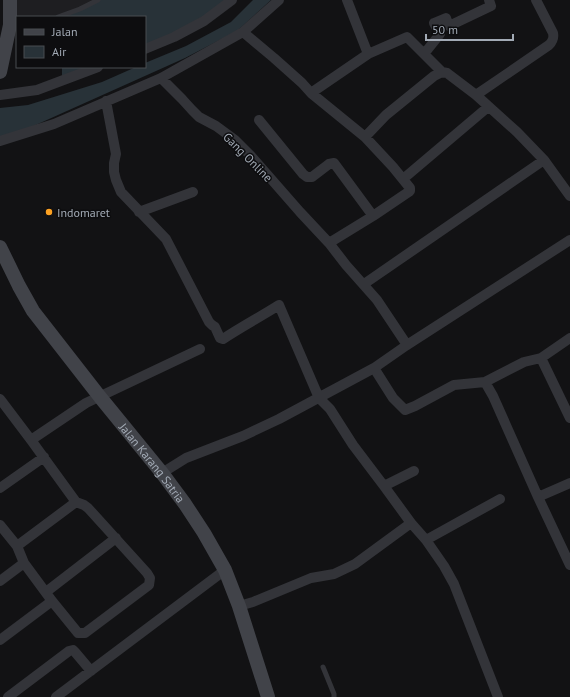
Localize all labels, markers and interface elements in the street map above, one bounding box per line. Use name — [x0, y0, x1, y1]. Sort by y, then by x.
legend — [16, 16, 146, 68]
scale bar — [426, 16, 513, 42]
text: 50 m — [432, 22, 458, 37]
text: Jalan — [51, 24, 77, 39]
text: Air — [52, 44, 66, 59]
street label: Gang Online — [220, 129, 276, 185]
place label: Indomaret — [57, 205, 110, 220]
marker: Indomaret — [44, 207, 54, 217]
street label: Jalan Karang Satria — [116, 419, 189, 505]

